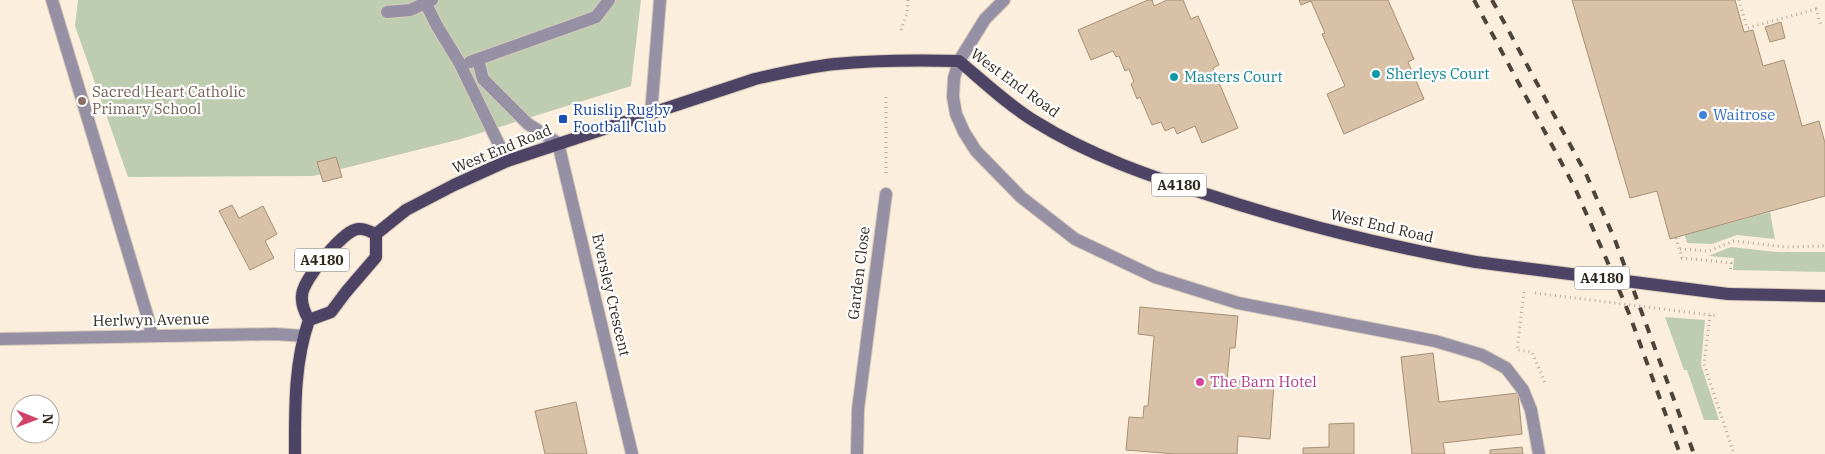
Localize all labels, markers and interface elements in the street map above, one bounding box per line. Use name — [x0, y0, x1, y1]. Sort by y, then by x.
street label: West End Road — [967, 44, 1064, 121]
place label: Sherleys Court — [1386, 64, 1489, 83]
place label: Masters Court — [1184, 67, 1283, 86]
marker: Sherleys Court — [1370, 68, 1382, 80]
marker: Masters Court — [1168, 71, 1180, 83]
place label: Sacred Heart Catholic Primary School — [92, 82, 246, 118]
marker: Sacred Heart Catholic Primary School — [76, 95, 88, 107]
place label: Ruislip Rugby Football Club — [573, 100, 671, 136]
place label: Waitrose — [1713, 105, 1775, 124]
marker: Waitrose — [1697, 109, 1709, 121]
marker: Ruislip Rugby Football Club — [557, 113, 569, 125]
street label: West End Road — [449, 120, 554, 177]
road number: A4180 — [1152, 174, 1206, 196]
street label: West End Road — [1329, 204, 1436, 247]
street label: Garden Close — [843, 225, 874, 321]
street label: Eversley Crescent — [588, 232, 635, 358]
road number: A4180 — [294, 248, 350, 272]
road number: A4180 — [1574, 266, 1630, 290]
street label: Herlwyn Avenue — [92, 309, 210, 330]
place label: The Barn Hotel — [1210, 372, 1317, 391]
marker: The Barn Hotel — [1194, 376, 1206, 388]
north arrow — [10, 394, 60, 444]
text: N — [39, 414, 57, 425]

